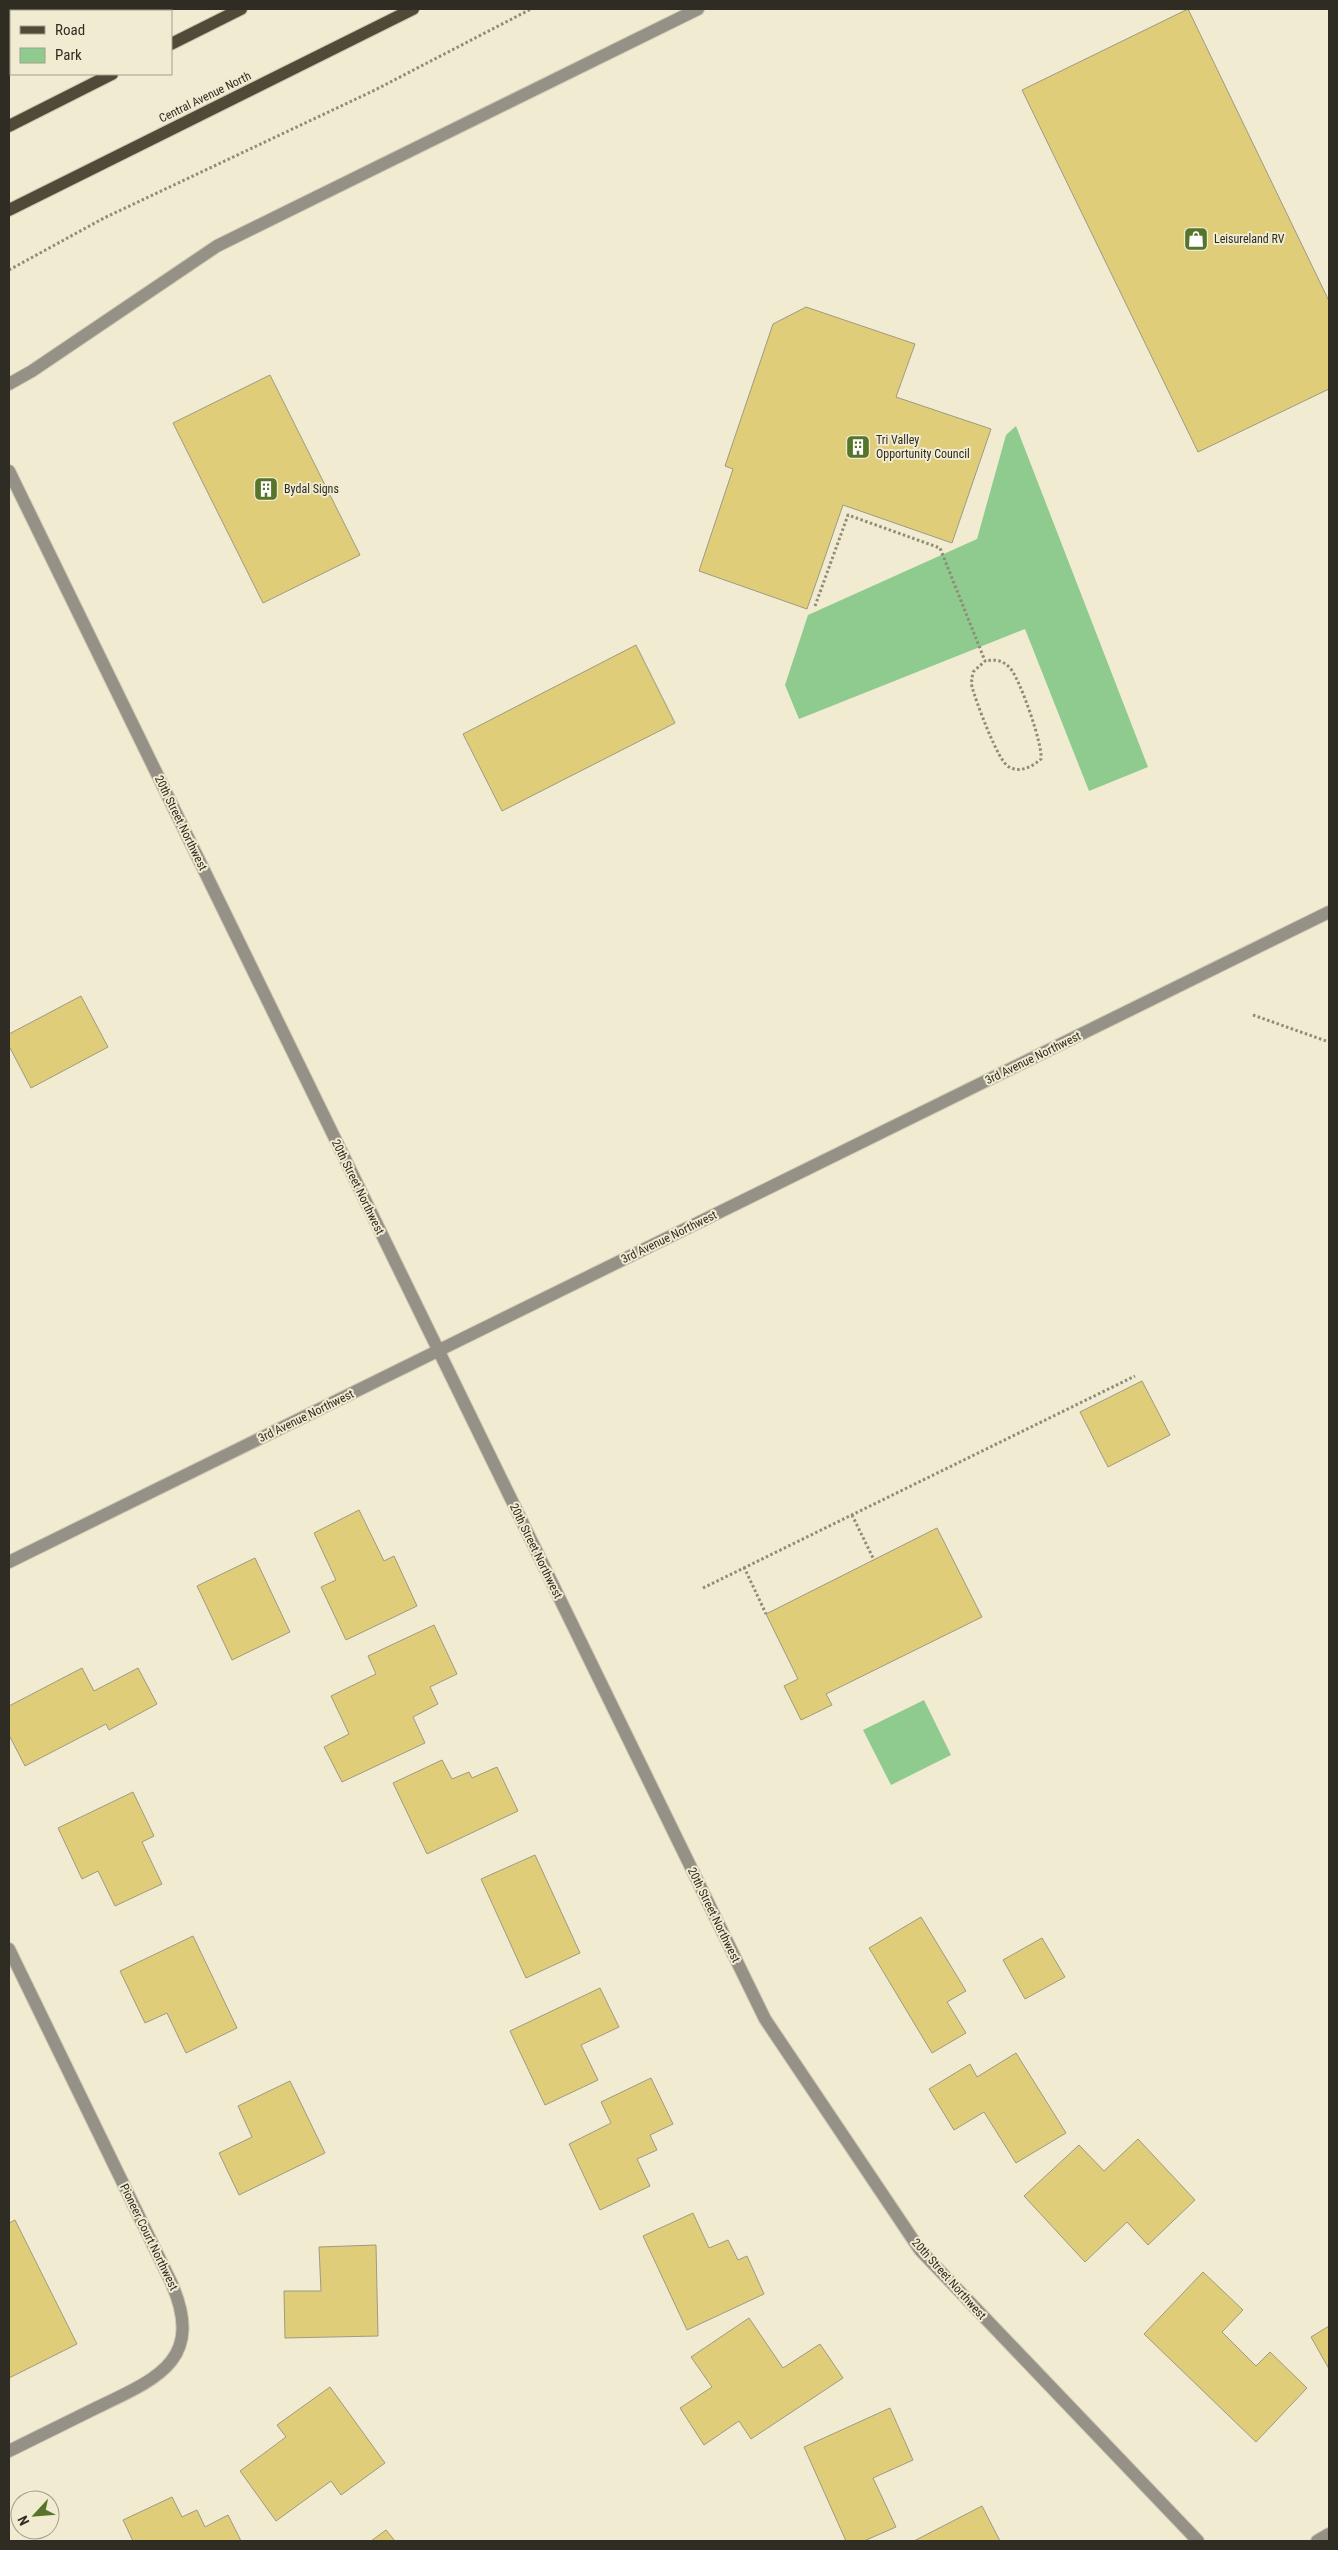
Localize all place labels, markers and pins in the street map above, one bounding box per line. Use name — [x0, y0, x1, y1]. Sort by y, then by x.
shop icon: Leisureland RV — [1183, 226, 1209, 252]
place label: Leisureland RV — [1214, 232, 1285, 246]
place label: Tri Valley Opportunity Council — [876, 433, 970, 461]
building icon: Tri Valley Opportunity Council — [845, 434, 871, 460]
building icon: Bydal Signs — [253, 476, 279, 502]
place label: Bydal Signs — [284, 482, 339, 496]

